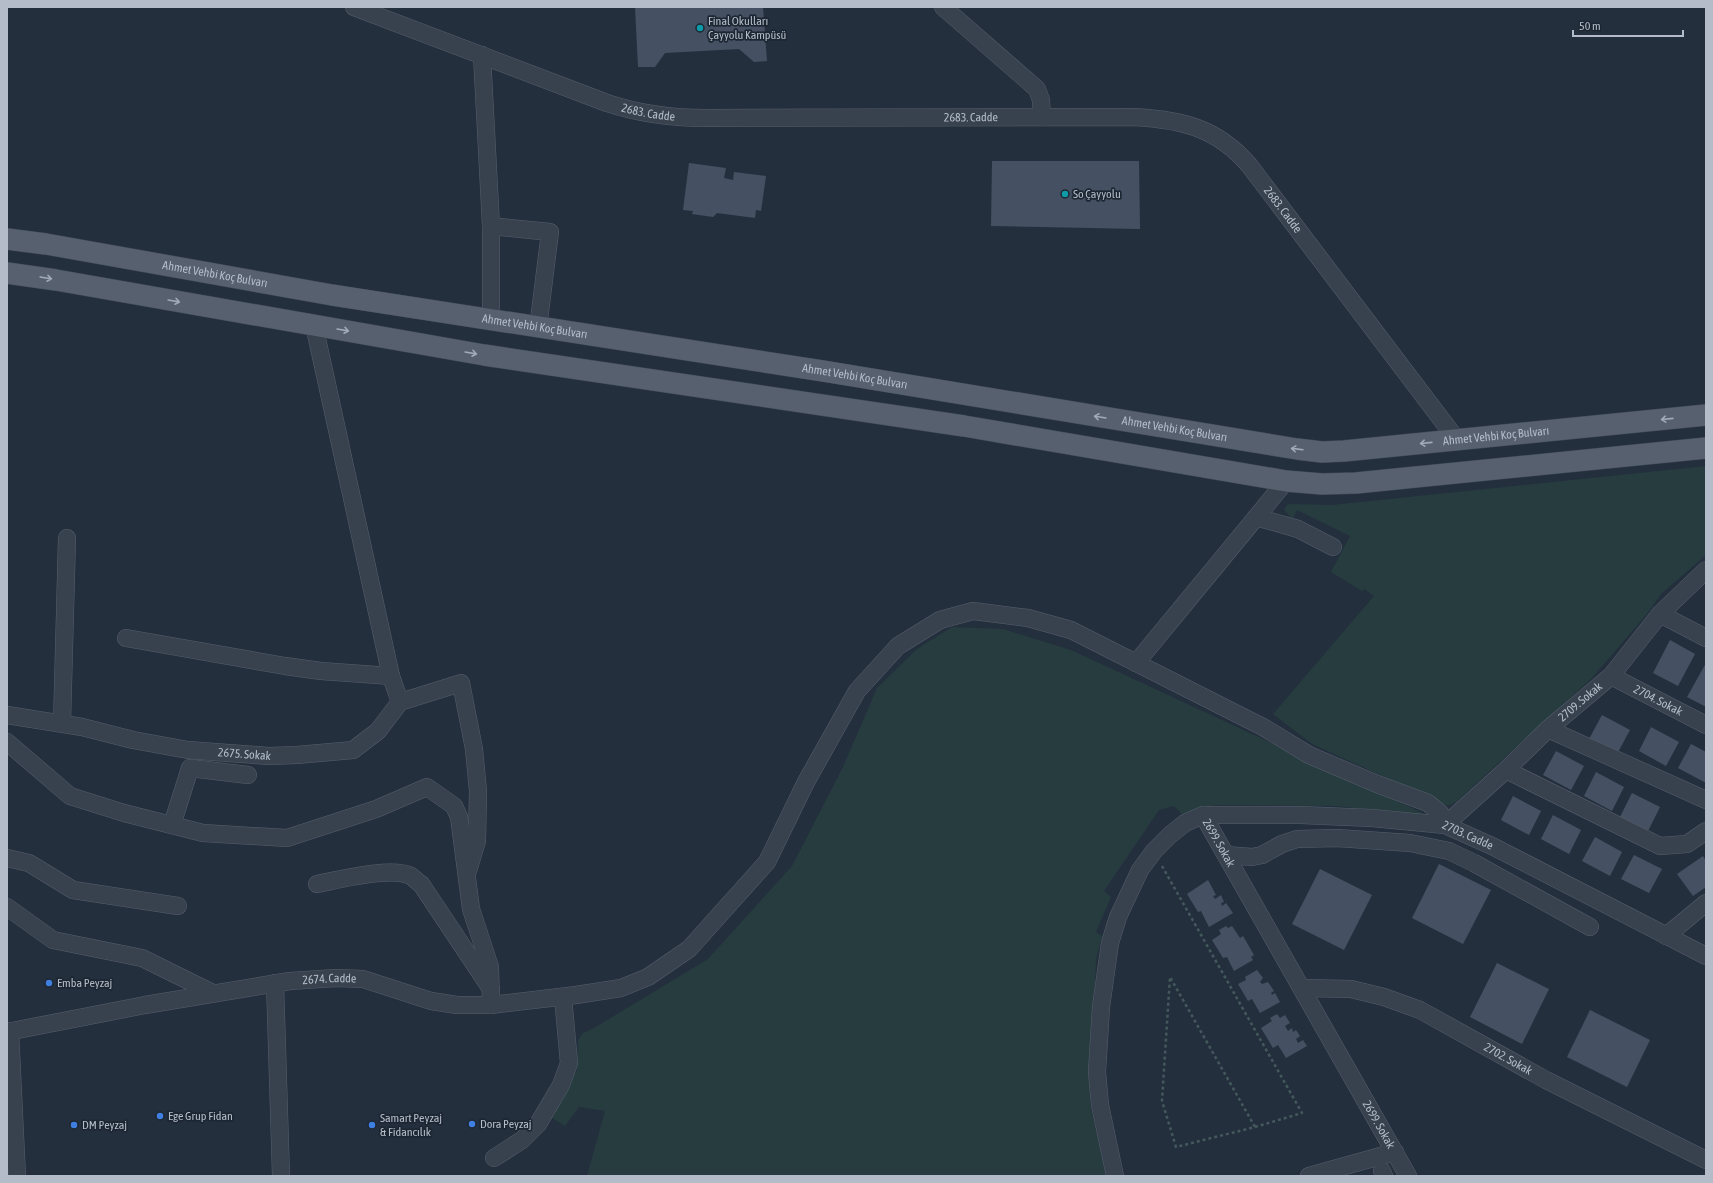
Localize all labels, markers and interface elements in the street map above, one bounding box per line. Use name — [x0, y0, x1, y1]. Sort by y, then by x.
scale bar — [1573, 12, 1683, 38]
place label: Final Okulları Çayyolu Kampüsü — [708, 14, 787, 42]
text: 50 m — [1579, 19, 1601, 33]
marker: Final Okulları Çayyolu Kampüsü — [695, 23, 705, 33]
street label: 2683. Cadde — [620, 101, 676, 124]
street label: 2683. Cadde — [944, 110, 998, 124]
street label: 2683. Cadde — [1261, 184, 1305, 236]
place label: So Çayyolu — [1073, 187, 1121, 201]
marker: So Çayyolu — [1060, 189, 1070, 199]
street label: Ahmet Vehbi Koç Bulvarı — [161, 258, 269, 290]
one-way arrow — [39, 275, 52, 283]
one-way arrow — [167, 297, 180, 305]
street label: Ahmet Vehbi Koç Bulvarı — [481, 311, 588, 341]
one-way arrow — [336, 327, 349, 335]
one-way arrow — [464, 349, 477, 357]
street label: Ahmet Vehbi Koç Bulvarı — [801, 361, 909, 392]
one-way arrow — [1093, 413, 1106, 421]
street label: Ahmet Vehbi Koç Bulvarı — [1121, 413, 1228, 444]
one-way arrow — [1661, 415, 1674, 422]
street label: Ahmet Vehbi Koç Bulvarı — [1442, 424, 1550, 448]
one-way arrow — [1420, 439, 1433, 447]
one-way arrow — [1291, 445, 1304, 453]
street label: 2709. Sokak — [1555, 679, 1606, 724]
street label: 2704. Sokak — [1631, 682, 1686, 719]
street label: 2675. Sokak — [217, 745, 272, 763]
street label: 2699. Sokak — [1200, 816, 1238, 870]
street label: 2703. Cadde — [1440, 818, 1495, 853]
street label: 2674. Cadde — [302, 971, 357, 987]
place label: Emba Peyzaj — [57, 976, 112, 990]
marker: Emba Peyzaj — [44, 978, 54, 988]
street label: 2702. Sokak — [1481, 1040, 1535, 1078]
street label: 2699. Sokak — [1360, 1098, 1398, 1152]
place label: Ege Grup Fidan — [168, 1109, 233, 1123]
marker: Ege Grup Fidan — [155, 1111, 165, 1121]
place label: Samart Peyzaj & Fidancılık — [380, 1111, 442, 1139]
place label: Dora Peyzaj — [480, 1117, 532, 1131]
place label: DM Peyzaj — [82, 1118, 127, 1132]
marker: Dora Peyzaj — [467, 1119, 477, 1129]
marker: DM Peyzaj — [69, 1120, 79, 1130]
marker: Samart Peyzaj & Fidancılık — [367, 1120, 377, 1130]

